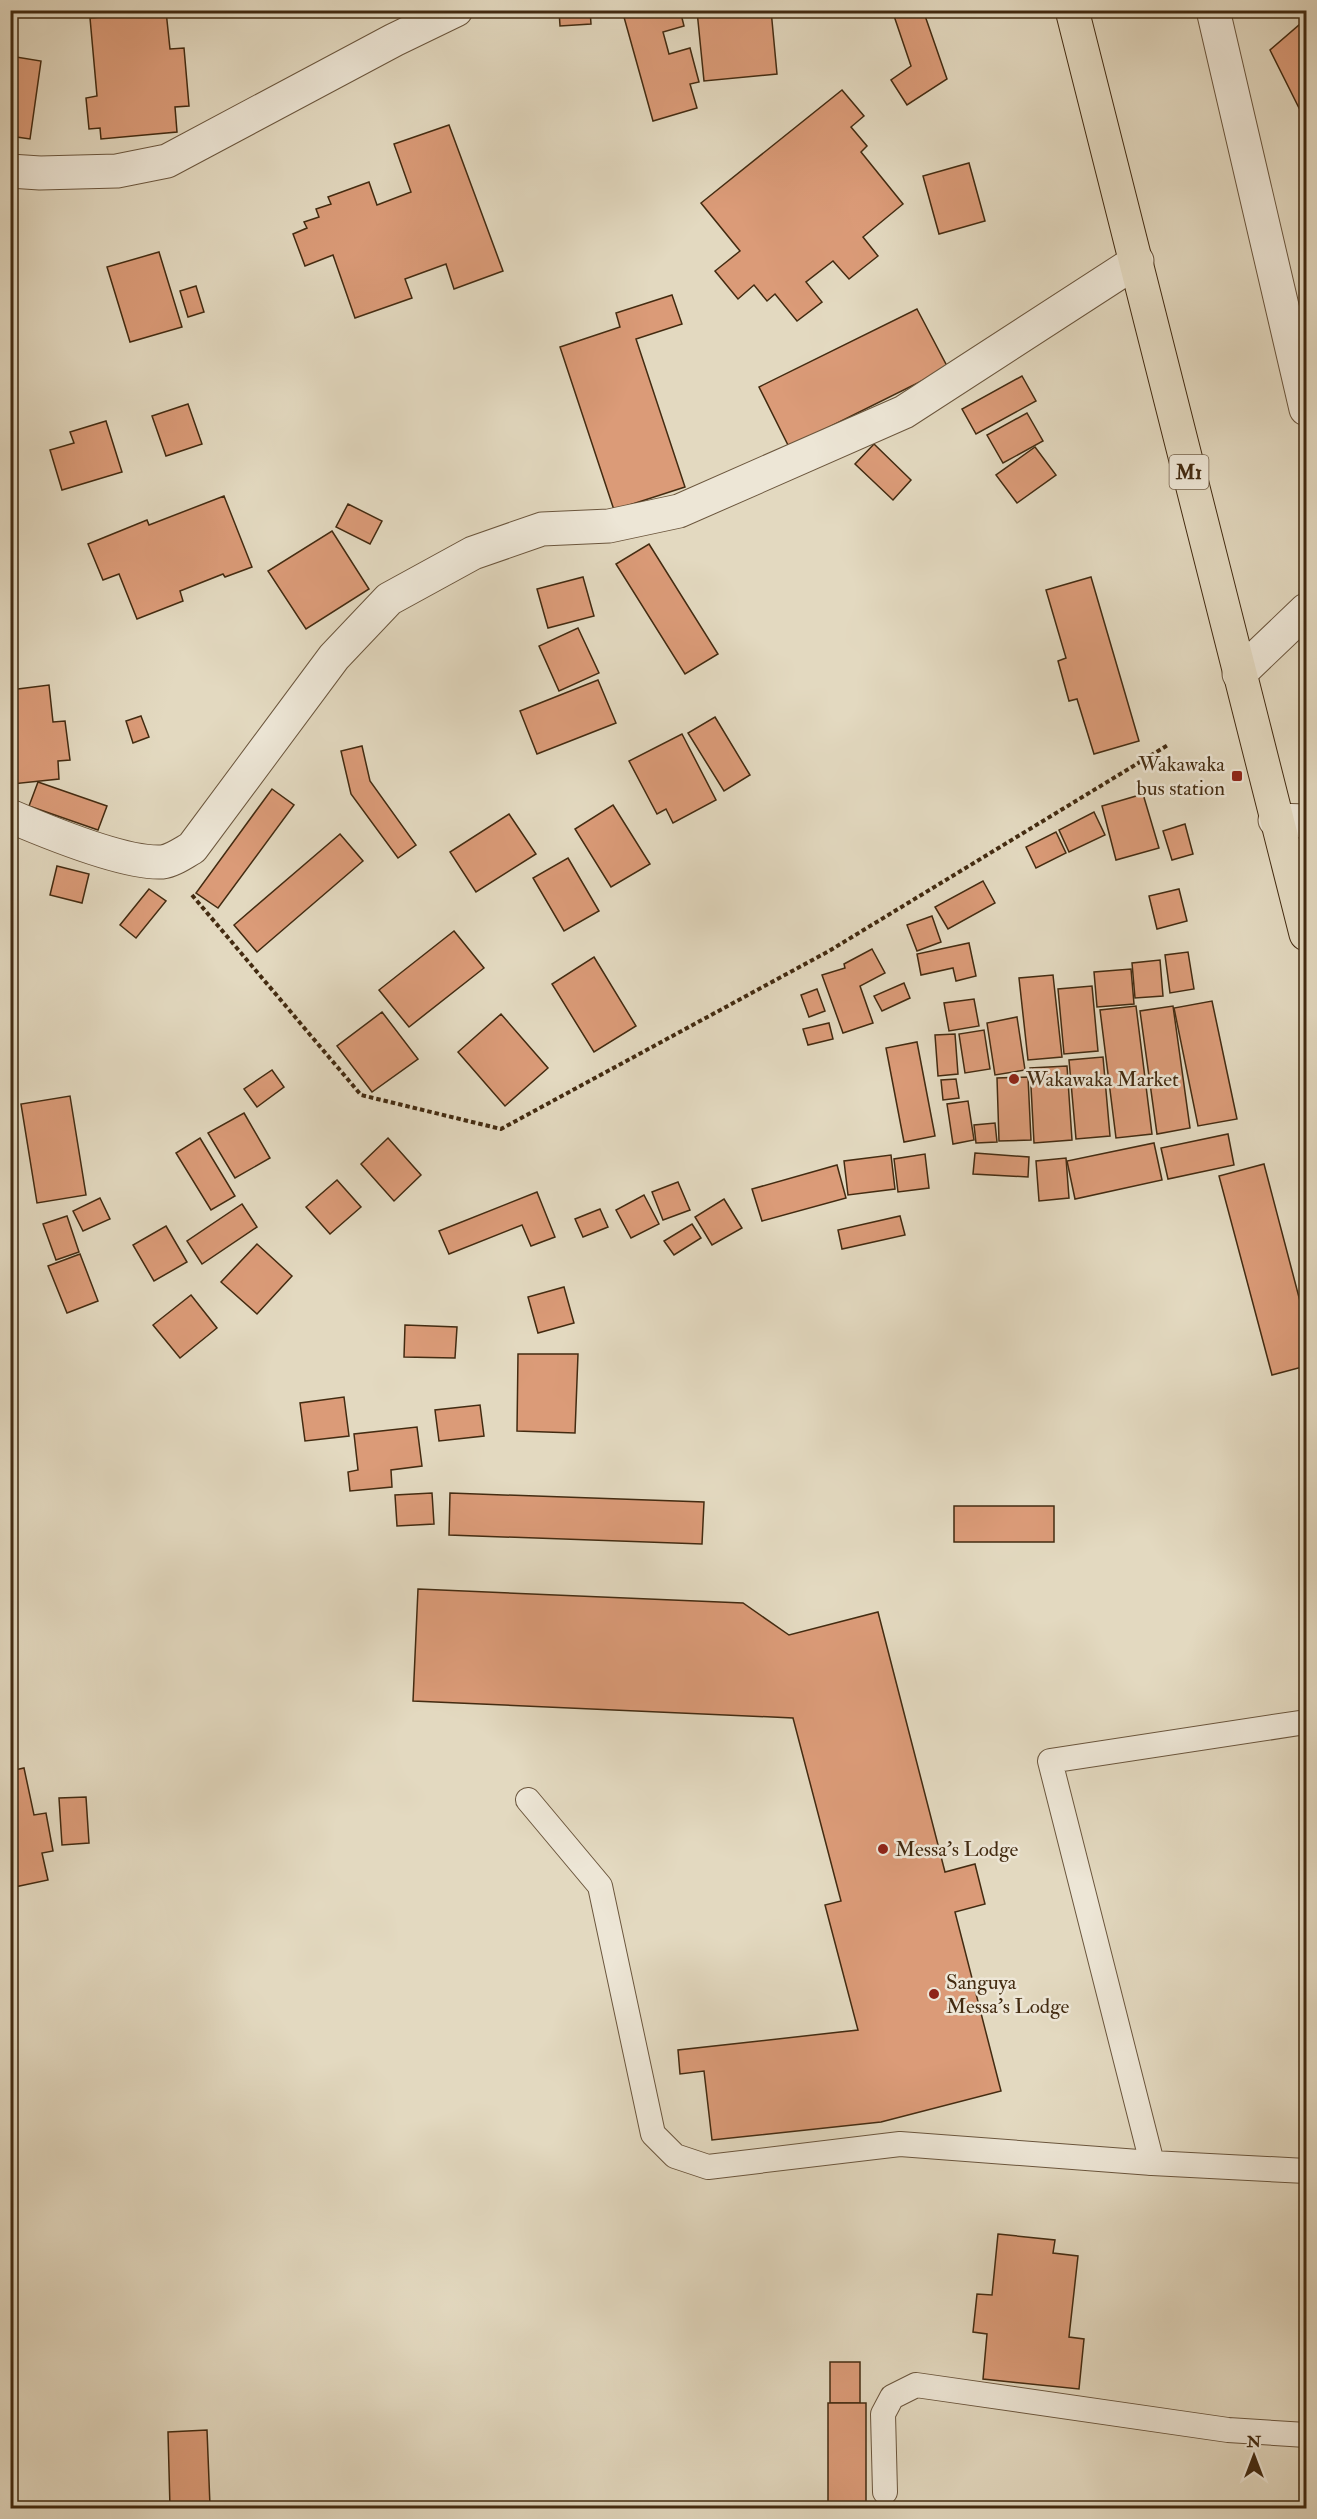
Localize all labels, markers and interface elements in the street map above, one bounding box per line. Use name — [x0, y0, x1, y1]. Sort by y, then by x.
road number: M1 — [1170, 455, 1208, 489]
place label: Wakawaka bus station — [1136, 751, 1225, 802]
marker: Wakawaka bus station — [1230, 769, 1244, 783]
place label: Wakawaka Market — [1025, 1066, 1179, 1093]
marker: Wakawaka Market — [1007, 1072, 1021, 1086]
place label: Messa's Lodge — [895, 1836, 1018, 1863]
marker: Messa's Lodge — [876, 1842, 890, 1856]
place label: Sanguya Messa's Lodge — [946, 1969, 1069, 2020]
marker: Sanguya Messa's Lodge — [927, 1987, 941, 2001]
north arrow — [1224, 2426, 1284, 2486]
text: N — [1246, 2432, 1262, 2452]

